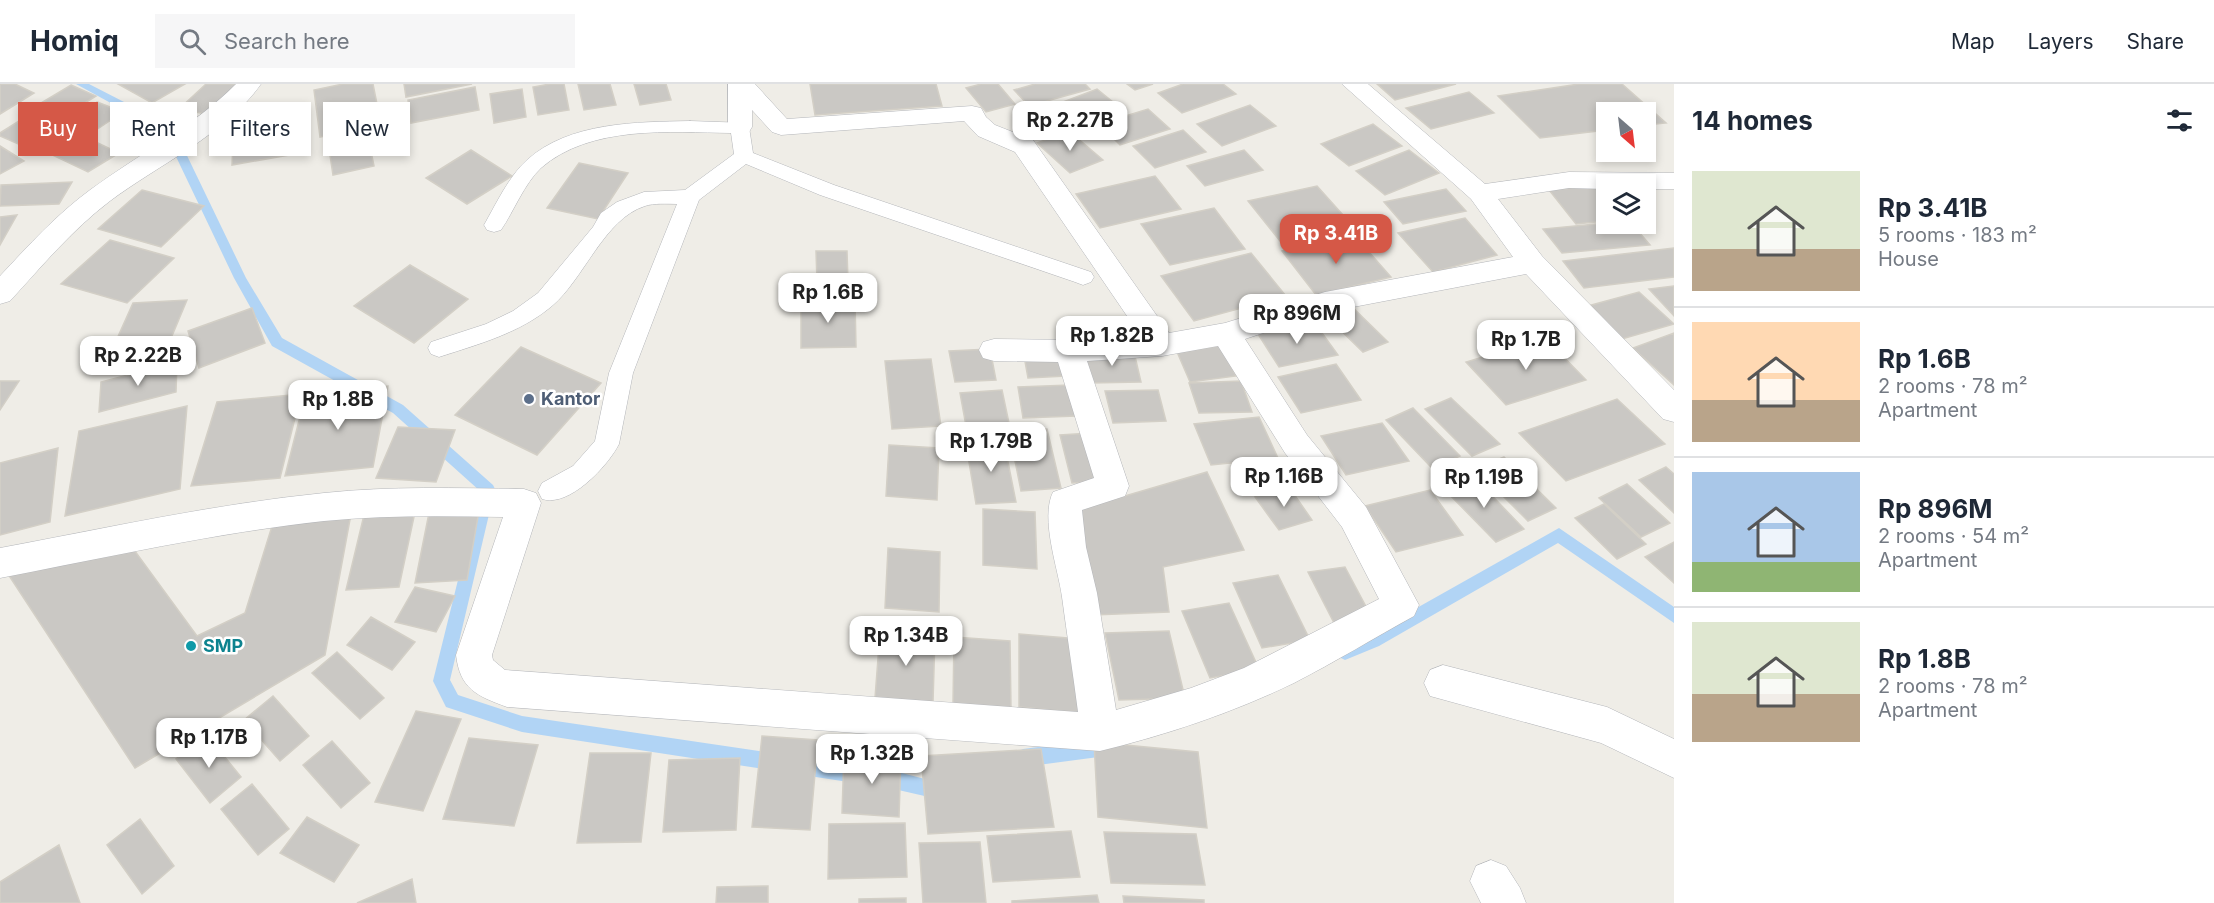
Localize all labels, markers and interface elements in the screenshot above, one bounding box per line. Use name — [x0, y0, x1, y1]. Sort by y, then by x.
search box — [155, 14, 575, 68]
text: Homiq — [30, 24, 119, 58]
icon: search — [176, 25, 209, 58]
text: Search here — [224, 28, 350, 54]
text: Map — [1951, 29, 1995, 54]
text: Layers — [2028, 29, 2094, 54]
text: Share — [2127, 29, 2184, 54]
pin: Rp 2.27B — [1008, 101, 1132, 152]
chip: Buy — [18, 102, 98, 156]
chip: Rent — [110, 102, 197, 156]
chip: Filters — [209, 102, 311, 156]
chip: New — [323, 102, 410, 156]
north arrow — [1596, 102, 1656, 162]
map controls — [1596, 102, 1656, 234]
icon: filters — [2163, 104, 2196, 137]
text: 14 homes — [1692, 105, 1813, 136]
text: Rp 2.27B — [1026, 108, 1114, 132]
button: layers — [1596, 174, 1656, 234]
text: Rp 3.41B — [1878, 192, 1988, 223]
icon: home — [1740, 195, 1812, 267]
pin: Rp 3.41B — [1274, 214, 1398, 265]
text: Rp 3.41B — [1294, 221, 1378, 245]
text: 5 rooms · 183 m² — [1878, 223, 2037, 247]
text: House — [1878, 247, 1939, 271]
pin: Rp 1.6B — [773, 273, 883, 324]
text: Rp 1.6B — [792, 280, 864, 304]
pin: Rp 896M — [1242, 294, 1352, 345]
text: Rp 896M — [1253, 301, 1341, 325]
pin: Rp 1.82B — [1050, 316, 1174, 367]
pin: Rp 1.7B — [1471, 320, 1581, 371]
text: Rp 1.82B — [1070, 323, 1154, 347]
text: Rp 1.7B — [1491, 327, 1561, 351]
pin: Rp 2.22B — [76, 336, 200, 387]
text: Rp 2.22B — [94, 343, 182, 367]
text: Rp 1.6B — [1878, 343, 1971, 374]
icon: home — [1740, 346, 1812, 418]
text: 2 rooms · 78 m² — [1878, 374, 2027, 398]
pin: Rp 1.8B — [283, 380, 393, 431]
text: Rp 1.8B — [302, 387, 374, 411]
place label: Kantor — [541, 388, 600, 409]
marker: Kantor — [522, 392, 536, 406]
text: Apartment — [1878, 398, 1977, 422]
pin: Rp 1.79B — [929, 422, 1053, 473]
text: Rp 1.79B — [950, 429, 1032, 453]
pin: Rp 1.16B — [1222, 457, 1346, 508]
pin: Rp 1.19B — [1422, 458, 1546, 509]
text: Rp 1.16B — [1245, 464, 1323, 488]
text: Rp 1.19B — [1445, 465, 1523, 489]
text: Rp 896M — [1878, 493, 1993, 524]
icon: home — [1740, 496, 1812, 568]
text: 2 rooms · 54 m² — [1878, 524, 2029, 548]
text: Apartment — [1878, 548, 1977, 572]
pin: Rp 1.34B — [844, 616, 968, 667]
text: Rp 1.34B — [864, 623, 949, 647]
place label: SMP — [203, 635, 243, 656]
marker: SMP — [184, 639, 198, 653]
text: Rp 1.8B — [1878, 643, 1971, 674]
icon: home — [1740, 646, 1812, 718]
text: 2 rooms · 78 m² — [1878, 674, 2027, 698]
text: Apartment — [1878, 698, 1977, 722]
pin: Rp 1.17B — [147, 718, 271, 769]
text: Rp 1.17B — [170, 725, 248, 749]
pin: Rp 1.32B — [810, 734, 934, 785]
text: Rp 1.32B — [830, 741, 914, 765]

